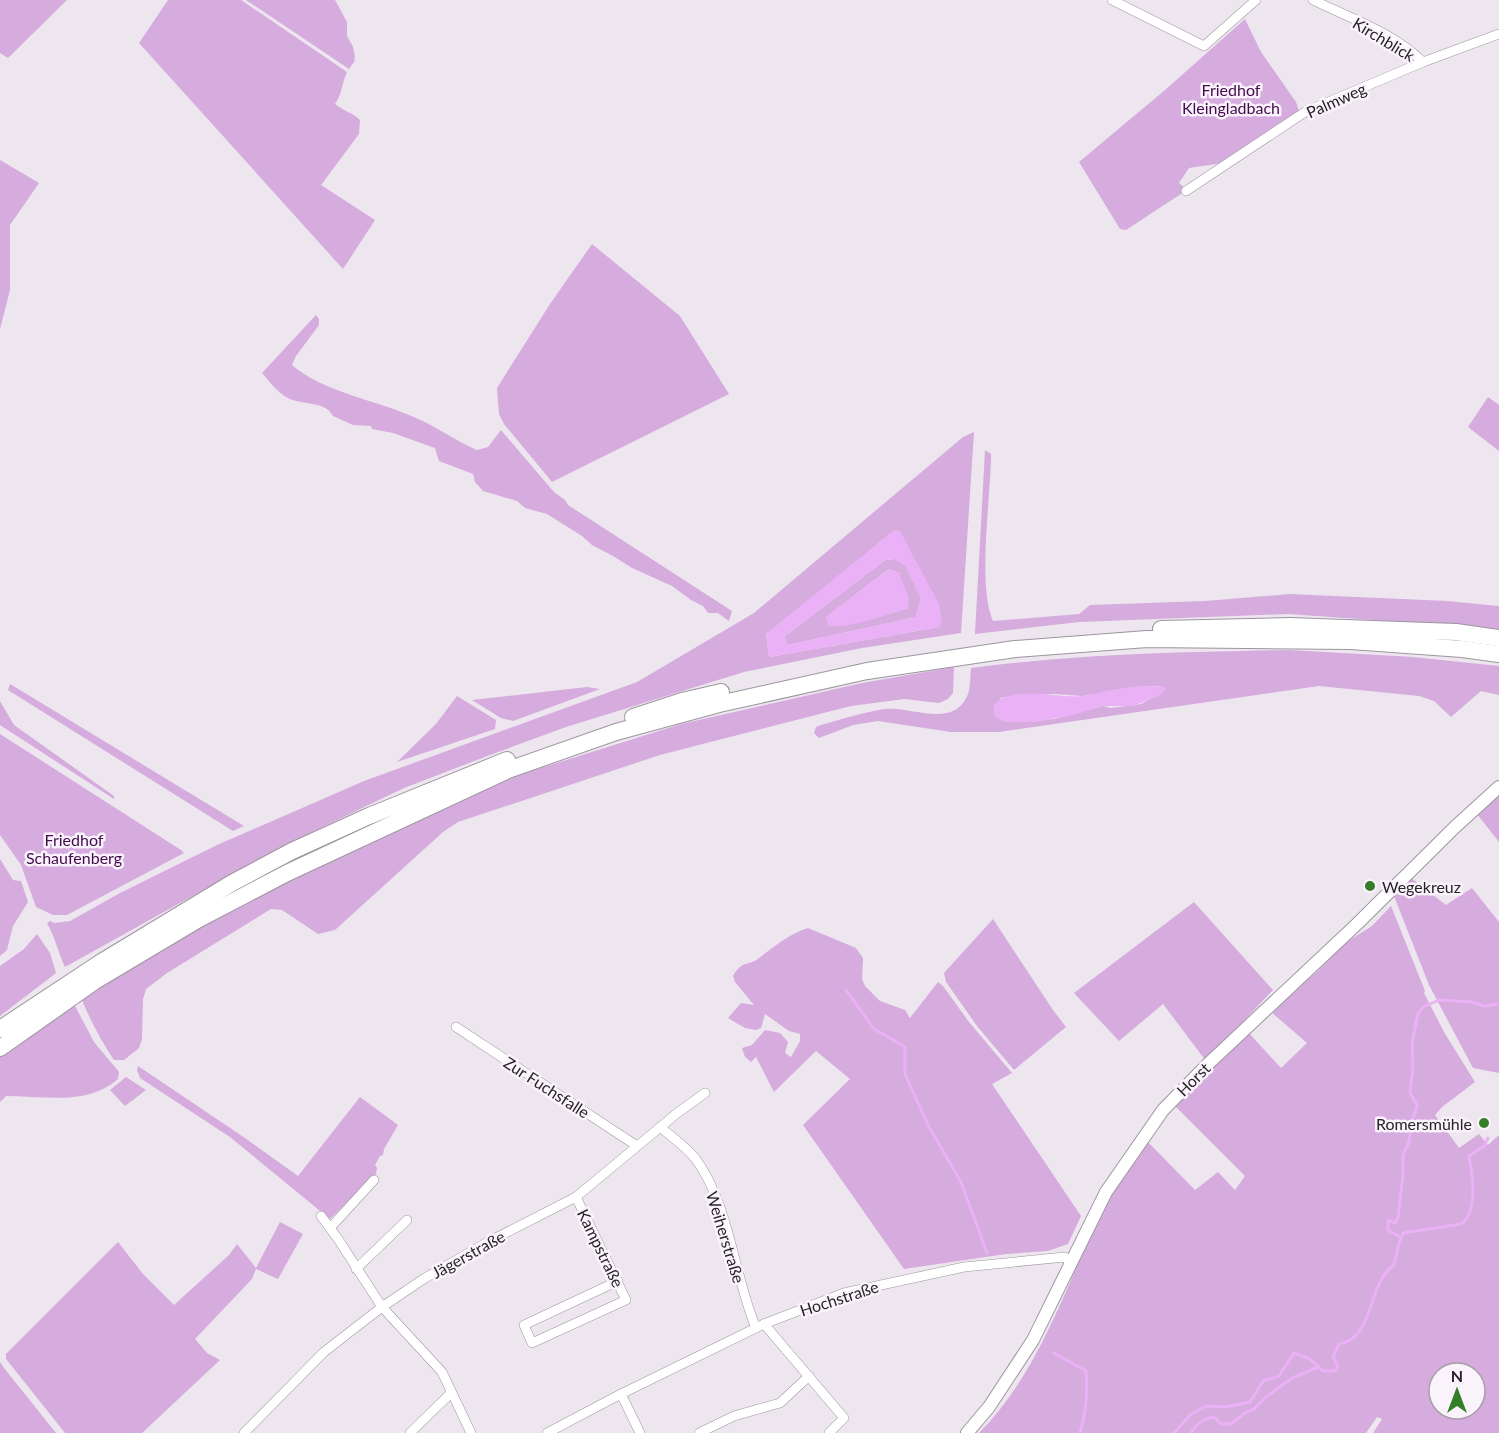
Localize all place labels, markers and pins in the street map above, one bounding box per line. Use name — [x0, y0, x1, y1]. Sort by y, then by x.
place label: Wegekreuz — [1382, 877, 1461, 896]
marker: Wegekreuz — [1363, 879, 1377, 893]
place label: Romersmühle — [1376, 1114, 1472, 1133]
marker: Romersmühle — [1477, 1116, 1491, 1130]

